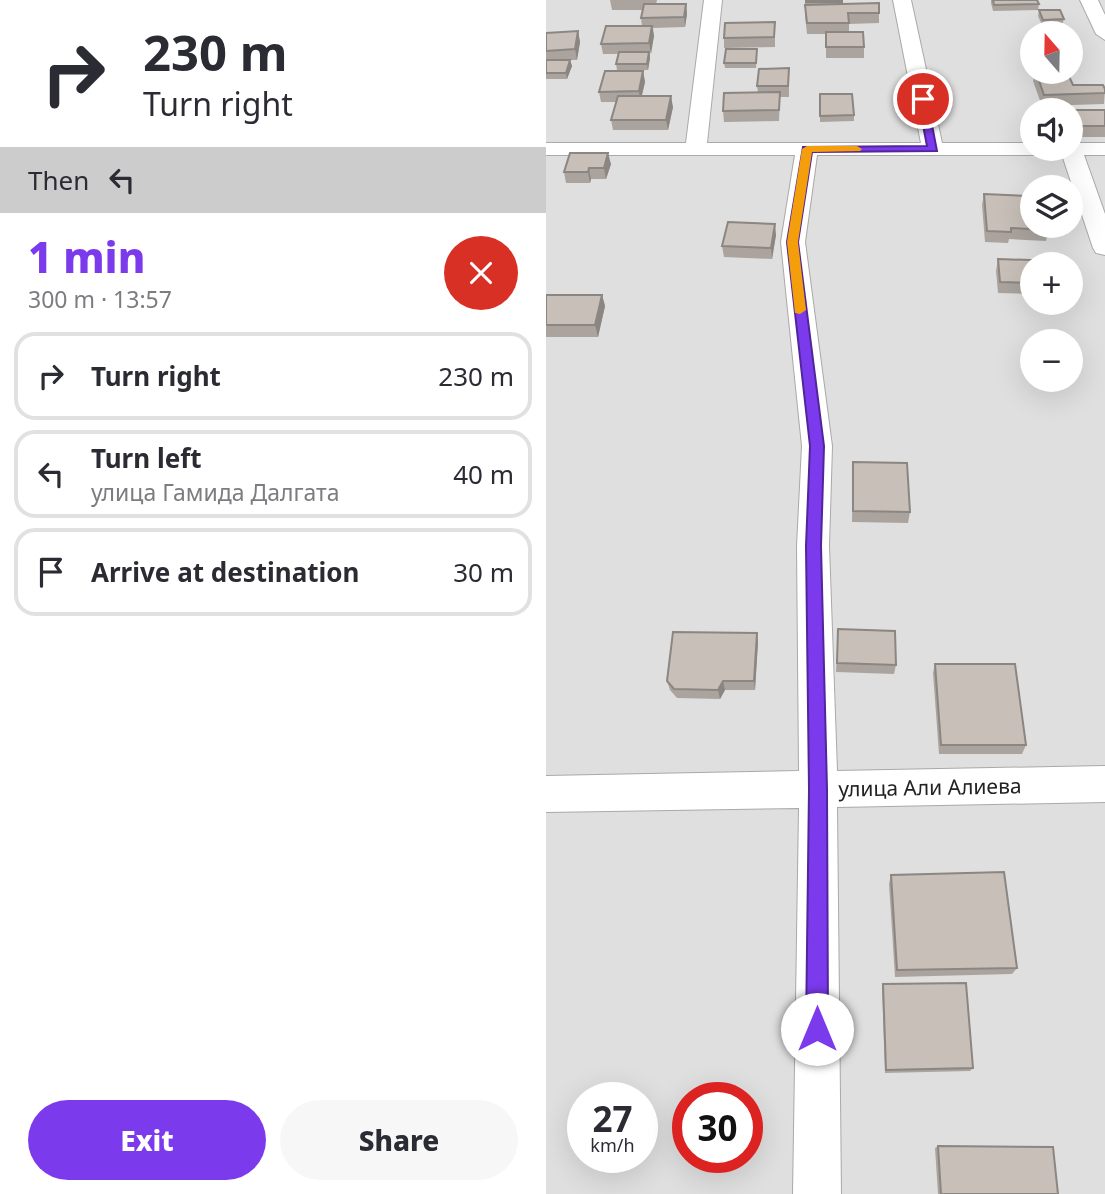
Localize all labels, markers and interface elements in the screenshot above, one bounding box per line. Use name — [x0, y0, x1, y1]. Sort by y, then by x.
text: 230 m — [143, 19, 288, 85]
north arrow — [1020, 21, 1083, 84]
map controls — [1020, 21, 1083, 392]
icon: right — [28, 28, 119, 119]
pin — [893, 69, 953, 129]
icon: arrive — [904, 80, 942, 118]
text: Turn right — [143, 82, 293, 125]
button: sound — [1020, 98, 1083, 161]
icon: left — [103, 161, 141, 199]
text: Then — [28, 162, 89, 198]
button: layers — [1020, 175, 1083, 238]
text: 1 min — [28, 228, 145, 285]
button: close — [444, 236, 518, 310]
button: + — [1020, 252, 1083, 315]
text: 300 m · 13:57 — [28, 283, 172, 315]
button: − — [1020, 329, 1083, 392]
icon: right — [32, 357, 70, 395]
text: Turn right — [91, 358, 221, 394]
text: 230 m — [438, 358, 514, 394]
text: Turn left — [91, 440, 202, 476]
icon: left — [32, 455, 70, 493]
text: 40 m — [453, 456, 514, 492]
text: улица Гамида Далгата — [91, 476, 340, 508]
icon: arrive — [32, 553, 70, 591]
text: Arrive at destination — [91, 554, 360, 590]
text: 30 m — [453, 554, 514, 590]
street label: улица Али Алиева — [838, 771, 1022, 803]
position arrow — [780, 992, 854, 1066]
speed limit sign: 30 — [672, 1082, 763, 1173]
text: 27 — [592, 1095, 633, 1142]
button: Exit — [28, 1100, 266, 1180]
button: Share — [280, 1100, 518, 1180]
text: km/h — [590, 1133, 635, 1157]

